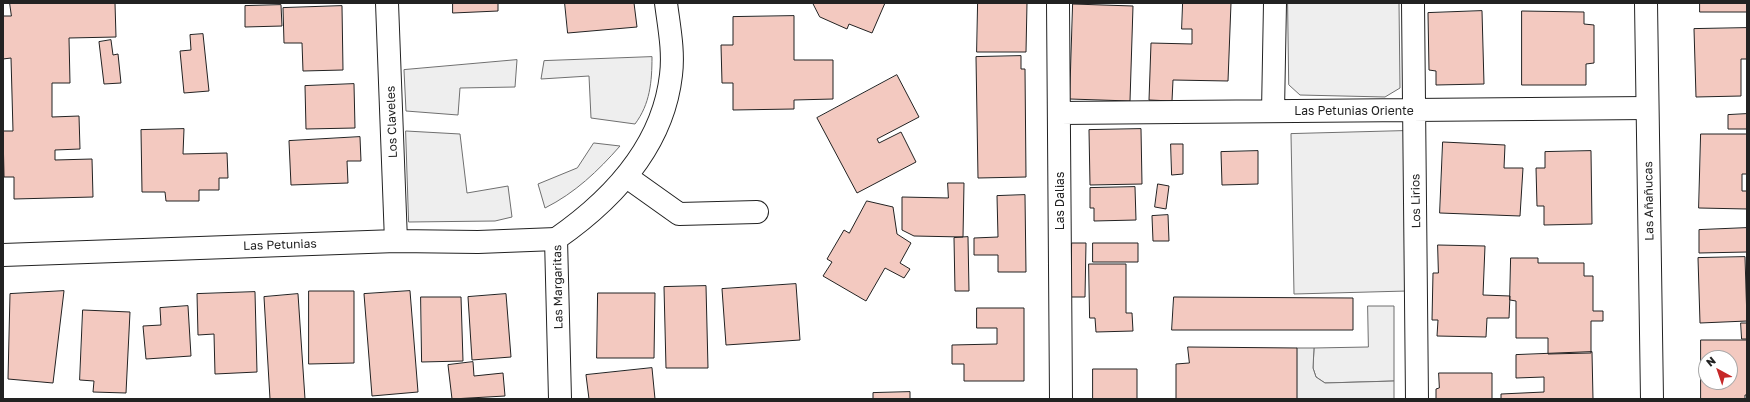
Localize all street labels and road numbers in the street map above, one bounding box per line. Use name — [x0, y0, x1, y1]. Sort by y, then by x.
street label: Los Claveles — [384, 86, 400, 158]
street label: Las Petunias Oriente — [1294, 104, 1414, 118]
street label: Las Añañucas — [1641, 161, 1657, 241]
street label: Las Dalias — [1053, 172, 1067, 230]
street label: Los Lirios — [1408, 173, 1424, 229]
street label: Las Petunias — [243, 237, 317, 253]
street label: Las Margaritas — [550, 245, 566, 329]

